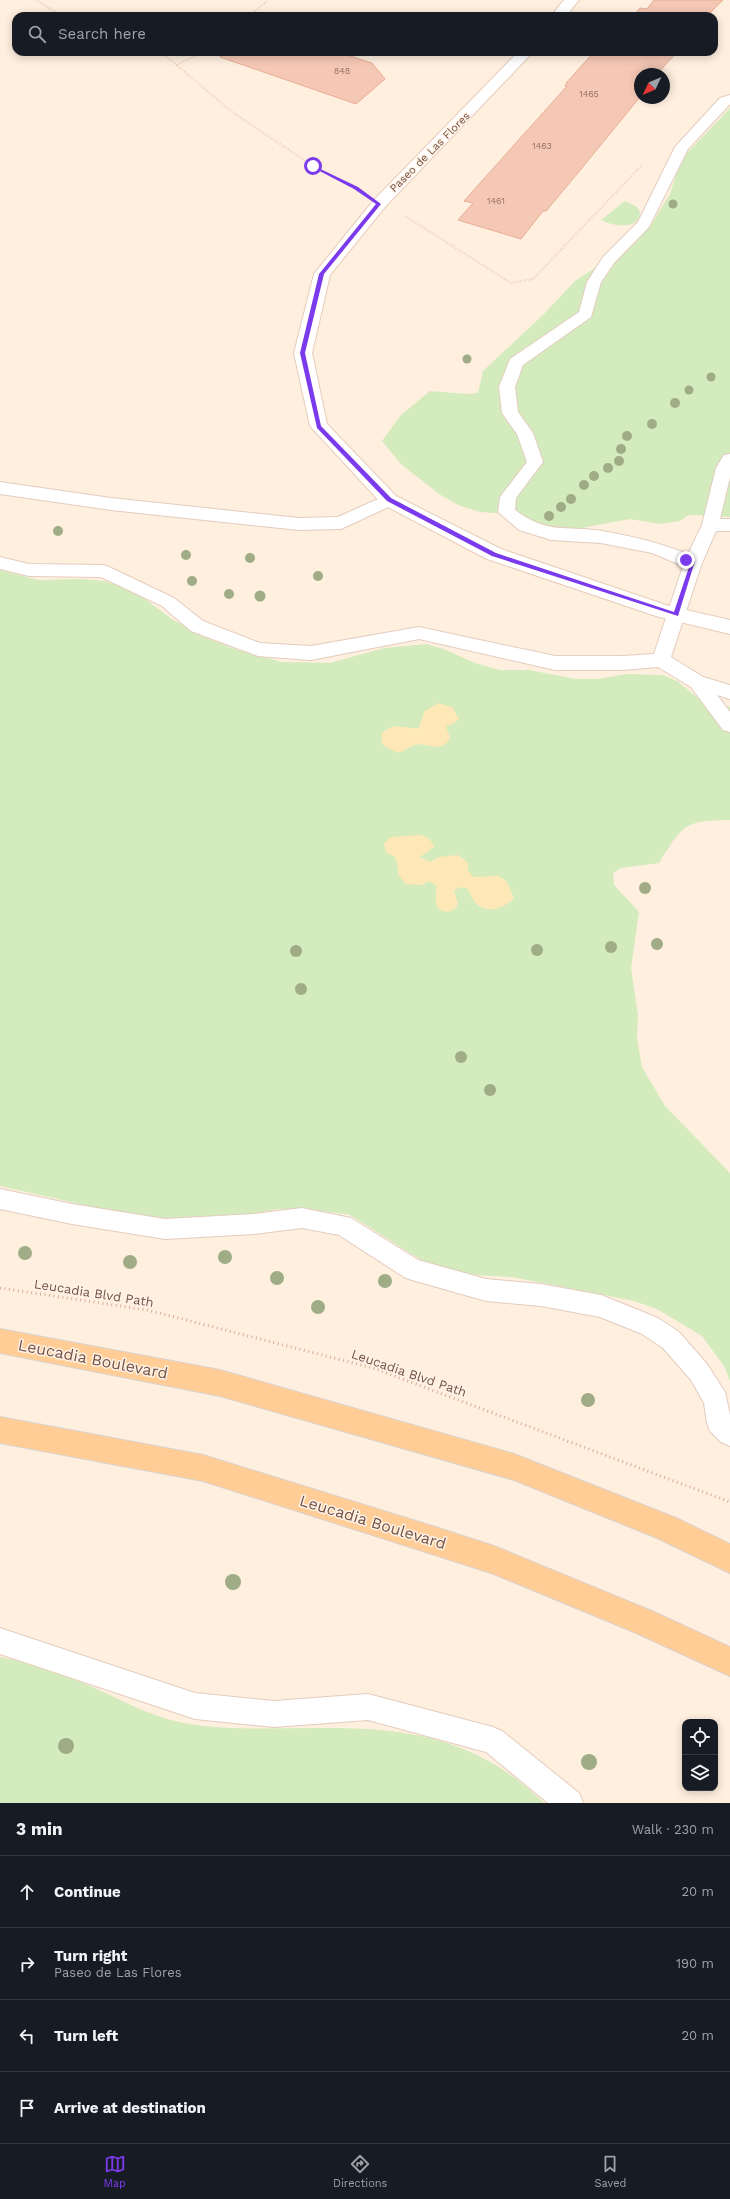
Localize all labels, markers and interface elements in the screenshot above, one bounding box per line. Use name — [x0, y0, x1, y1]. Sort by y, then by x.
search box — [12, 12, 718, 56]
icon: search — [26, 23, 48, 45]
text: Search here — [58, 25, 146, 43]
house number: 848 — [334, 66, 350, 76]
north arrow — [634, 68, 670, 104]
house number: 1465 — [579, 89, 599, 99]
street label: Paseo de Las Flores — [387, 109, 473, 195]
house number: 1463 — [532, 141, 552, 151]
route start — [304, 157, 322, 175]
house number: 1461 — [487, 196, 505, 206]
route end — [677, 551, 695, 569]
street label: Leucadia Blvd Path — [33, 1276, 155, 1310]
street label: Leucadia Boulevard — [16, 1335, 170, 1383]
street label: Leucadia Blvd Path — [349, 1346, 469, 1400]
street label: Leucadia Boulevard — [297, 1491, 449, 1553]
map controls — [682, 1719, 718, 1791]
button: locate — [682, 1719, 718, 1755]
button: layers — [682, 1755, 718, 1791]
text: 3 min — [16, 1819, 62, 1839]
text: Walk · 230 m — [632, 1822, 714, 1837]
icon: ahead — [16, 1881, 38, 1903]
text: Continue — [54, 1883, 121, 1901]
text: 20 m — [682, 1884, 714, 1899]
text: Turn right — [54, 1947, 127, 1965]
icon: right — [16, 1953, 38, 1975]
text: 190 m — [676, 1956, 714, 1971]
text: Paseo de Las Flores — [54, 1965, 182, 1980]
icon: left — [16, 2025, 38, 2047]
text: Turn left — [54, 2027, 118, 2045]
text: 20 m — [682, 2028, 714, 2043]
icon: arrive — [16, 2097, 38, 2119]
text: Arrive at destination — [54, 2099, 206, 2117]
tab: Map — [104, 2153, 126, 2190]
tab: Directions — [333, 2153, 387, 2190]
tab: Saved — [594, 2153, 626, 2190]

